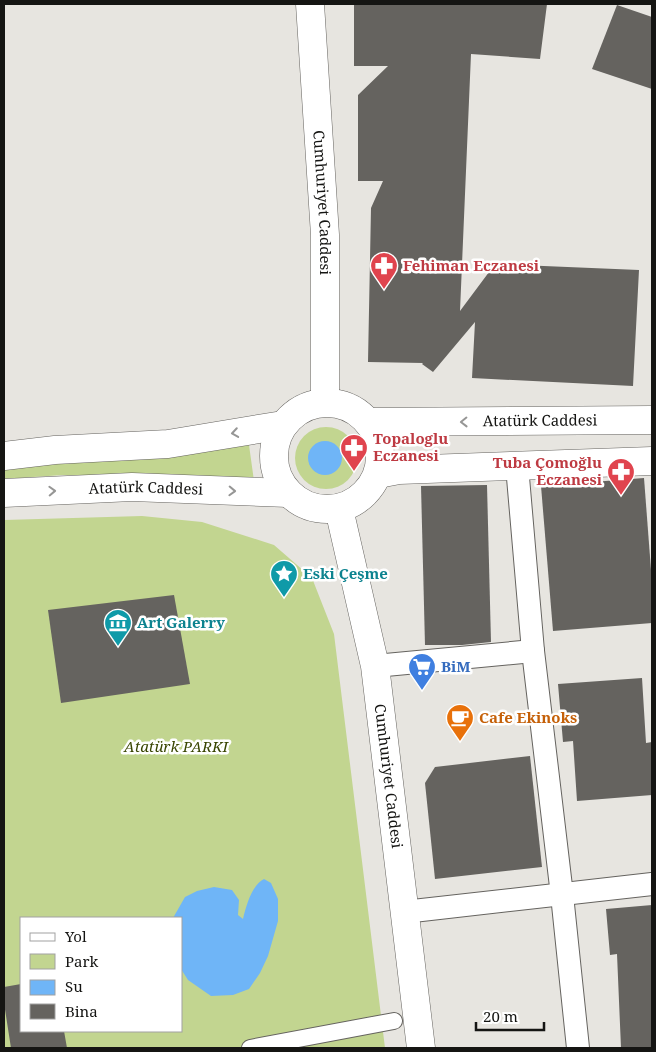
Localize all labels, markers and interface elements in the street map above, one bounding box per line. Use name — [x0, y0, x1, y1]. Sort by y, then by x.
street label: Cumhuriyet Caddesi — [309, 129, 336, 275]
pharmacy icon: Fehiman Eczanesi — [369, 251, 399, 290]
place label: Fehiman Eczanesi — [403, 255, 540, 275]
street label: Atatürk Caddesi — [483, 409, 598, 430]
one-way arrow — [459, 417, 467, 427]
one-way arrow — [231, 427, 239, 438]
place label: Topaloglu Eczanesi — [373, 428, 448, 465]
pharmacy icon: Topaloglu Eczanesi — [339, 433, 369, 472]
place label: Tuba Çomoğlu Eczanesi — [493, 452, 603, 489]
pharmacy icon: Tuba Çomoğlu Eczanesi — [606, 457, 636, 496]
street label: Atatürk Caddesi — [88, 476, 204, 499]
one-way arrow — [49, 485, 57, 496]
one-way arrow — [229, 486, 237, 497]
place icon: Eski Çeşme — [269, 559, 299, 598]
place label: Eski Çeşme — [303, 563, 388, 583]
museum icon: Art Galerry — [103, 608, 133, 647]
place label: Art Galerry — [137, 612, 225, 632]
supermarket icon: BiM — [407, 652, 437, 691]
place label: BiM — [441, 656, 471, 676]
street label: Cumhuriyet Caddesi — [371, 703, 408, 850]
cafe icon: Cafe Ekinoks — [445, 703, 475, 742]
place label: Cafe Ekinoks — [479, 707, 577, 727]
park label: Atatürk PARKI — [123, 736, 229, 756]
legend — [20, 917, 182, 1032]
text: Yol — [64, 926, 87, 946]
text: Park — [65, 951, 99, 971]
text: Su — [65, 976, 83, 996]
scale bar — [476, 1000, 544, 1032]
text: Bina — [65, 1001, 98, 1021]
text: 20 m — [483, 1006, 518, 1026]

